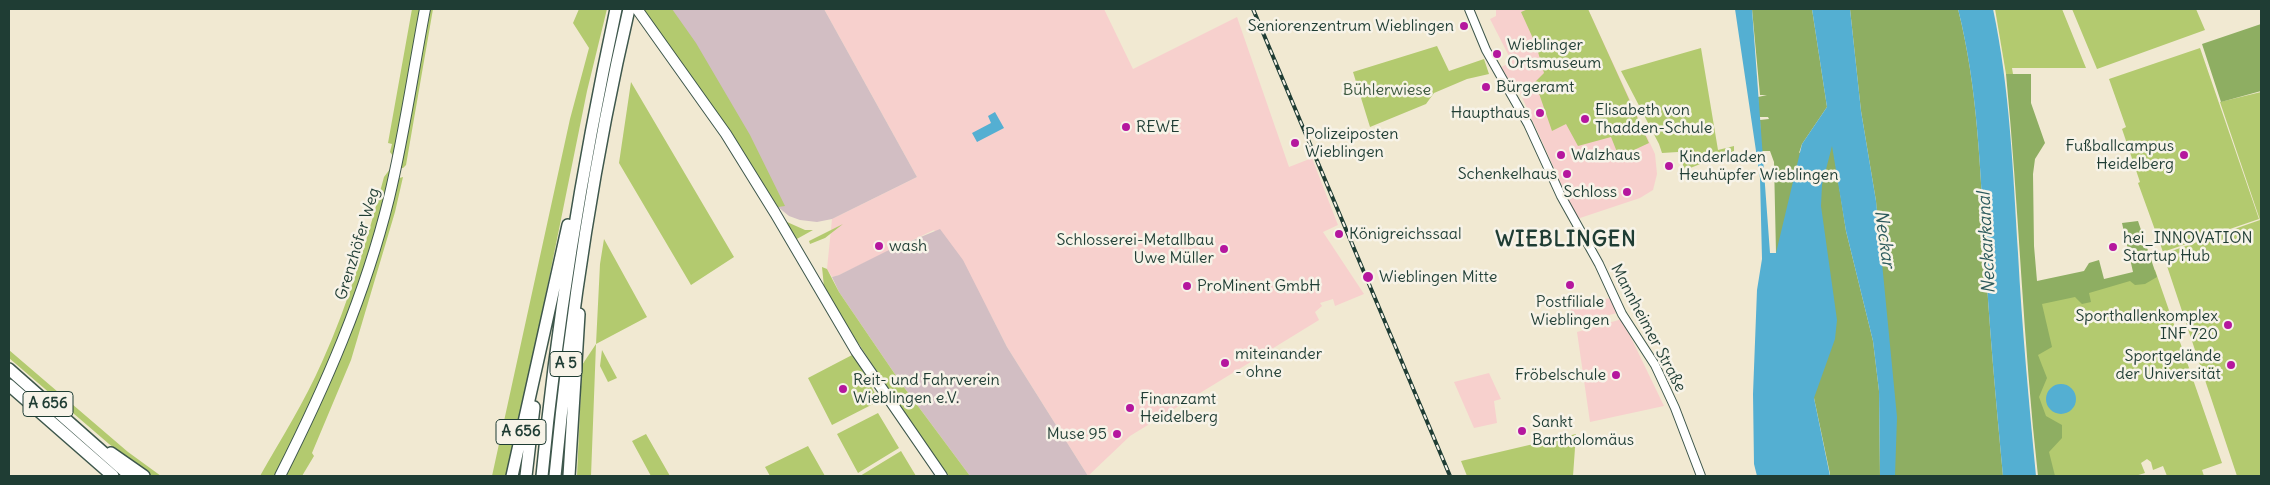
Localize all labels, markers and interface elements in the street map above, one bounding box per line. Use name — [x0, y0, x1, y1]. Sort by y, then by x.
place label: Seniorenzentrum Wieblingen — [1248, 16, 1454, 36]
marker: Seniorenzentrum Wieblingen — [1458, 20, 1470, 32]
place label: Wieblinger Ortsmuseum — [1507, 35, 1601, 73]
marker: Wieblinger Ortsmuseum — [1491, 48, 1503, 60]
place label: Bürgeramt — [1496, 77, 1574, 97]
park label: Bühlerwiese — [1343, 80, 1431, 100]
marker: Bürgeramt — [1480, 81, 1492, 93]
place label: Elisabeth von Thadden-Schule — [1595, 100, 1712, 138]
place label: Haupthaus — [1451, 103, 1530, 123]
marker: Haupthaus — [1534, 107, 1546, 119]
marker: Elisabeth von Thadden-Schule — [1579, 113, 1591, 125]
place label: REWE — [1136, 117, 1180, 137]
marker: REWE — [1120, 121, 1132, 133]
place label: Polizeiposten Wieblingen — [1305, 124, 1399, 162]
place label: Fußballcampus Heidelberg — [2065, 136, 2174, 174]
marker: Polizeiposten Wieblingen — [1289, 137, 1301, 149]
place label: Walzhaus — [1571, 145, 1640, 165]
place label: Kinderladen Heuhüpfer Wieblingen — [1679, 147, 1838, 185]
marker: Walzhaus — [1555, 149, 1567, 161]
marker: Fußballcampus Heidelberg — [2178, 149, 2190, 161]
marker: Kinderladen Heuhüpfer Wieblingen — [1663, 160, 1675, 172]
place label: Schenkelhaus — [1458, 164, 1557, 184]
marker: Schenkelhaus — [1561, 168, 1573, 180]
place label: Schloss — [1564, 182, 1617, 202]
street label: Grenzhöfer Weg — [332, 185, 384, 303]
marker: Schloss — [1621, 186, 1633, 198]
water label: Neckarkanal — [1974, 192, 2000, 294]
water label: Neckar — [1869, 209, 1899, 269]
place label: Königreichssaal — [1349, 224, 1461, 244]
district label: WIEBLINGEN — [1494, 227, 1638, 253]
marker: Königreichssaal — [1333, 228, 1345, 240]
place label: hei_INNOVATION Startup Hub — [2123, 228, 2253, 266]
place label: Schlosserei-Metallbau Uwe Müller — [1056, 230, 1214, 268]
place label: wash — [889, 236, 927, 256]
marker: wash — [873, 240, 885, 252]
marker: hei_INNOVATION Startup Hub — [2107, 241, 2119, 253]
marker: Schlosserei-Metallbau Uwe Müller — [1218, 243, 1230, 255]
street label: Mannheimer Straße — [1606, 261, 1690, 395]
place label: Wieblingen Mitte — [1379, 267, 1497, 287]
marker: Wieblingen Mitte — [1361, 270, 1375, 284]
place label: ProMinent GmbH — [1197, 276, 1320, 296]
marker: Postfiliale Wieblingen — [1564, 279, 1576, 291]
marker: ProMinent GmbH — [1181, 280, 1193, 292]
place label: Postfiliale Wieblingen — [1531, 292, 1609, 330]
place label: Sporthallenkomplex INF 720 — [2075, 306, 2218, 344]
marker: Sporthallenkomplex INF 720 — [2222, 319, 2234, 331]
place label: miteinander - ohne — [1235, 344, 1322, 382]
place label: Sportgelände der Universität — [2115, 346, 2221, 384]
road number: A 5 — [550, 352, 582, 376]
marker: miteinander - ohne — [1219, 357, 1231, 369]
marker: Sportgelände der Universität — [2225, 359, 2237, 371]
place label: Fröbelschule — [1515, 365, 1606, 385]
marker: Fröbelschule — [1610, 369, 1622, 381]
place label: Reit- und Fahrverein Wieblingen e.V. — [853, 370, 1000, 408]
marker: Reit- und Fahrverein Wieblingen e.V. — [837, 383, 849, 395]
place label: Finanzamt Heidelberg — [1140, 389, 1218, 427]
road number: A 656 — [23, 392, 73, 416]
marker: Finanzamt Heidelberg — [1124, 402, 1136, 414]
place label: Sankt Bartholomäus — [1532, 412, 1634, 450]
road number: A 656 — [496, 420, 546, 444]
place label: Muse 95 — [1047, 424, 1107, 444]
marker: Sankt Bartholomäus — [1516, 425, 1528, 437]
marker: Muse 95 — [1111, 428, 1123, 440]

